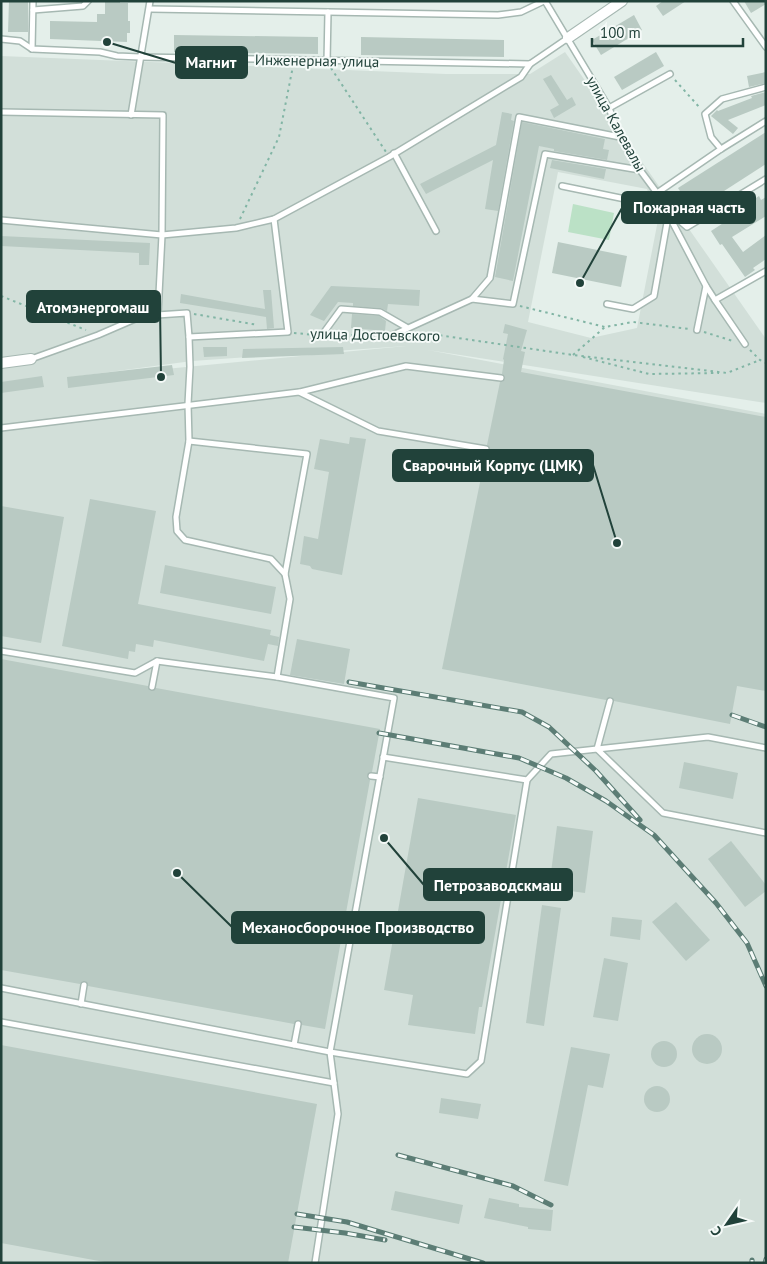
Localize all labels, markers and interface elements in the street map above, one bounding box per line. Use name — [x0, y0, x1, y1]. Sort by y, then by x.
scale bar — [592, 15, 743, 47]
text: 100 m — [600, 23, 641, 42]
callout: Магнит — [176, 47, 247, 78]
street label: Инженерная улица — [255, 50, 379, 71]
text: Магнит — [186, 52, 237, 72]
street label: улица Калевалы — [582, 73, 651, 175]
callout: Пожарная часть — [622, 192, 755, 223]
text: Пожарная часть — [633, 197, 745, 217]
callout: Атомэнергомаш — [27, 291, 160, 322]
text: Атомэнергомаш — [37, 297, 149, 317]
street label: улица Достоевского — [310, 324, 440, 345]
callout: Сварочный Корпус (ЦМК) — [393, 450, 593, 481]
text: Сварочный Корпус (ЦМК) — [403, 455, 583, 475]
callout: Петрозаводскмаш — [424, 869, 572, 900]
text: Петрозаводскмаш — [434, 875, 562, 895]
callout: Механосборочное Производство — [232, 912, 484, 943]
text: Механосборочное Производство — [242, 917, 474, 937]
north arrow — [702, 1199, 752, 1249]
text: С — [706, 1223, 726, 1240]

